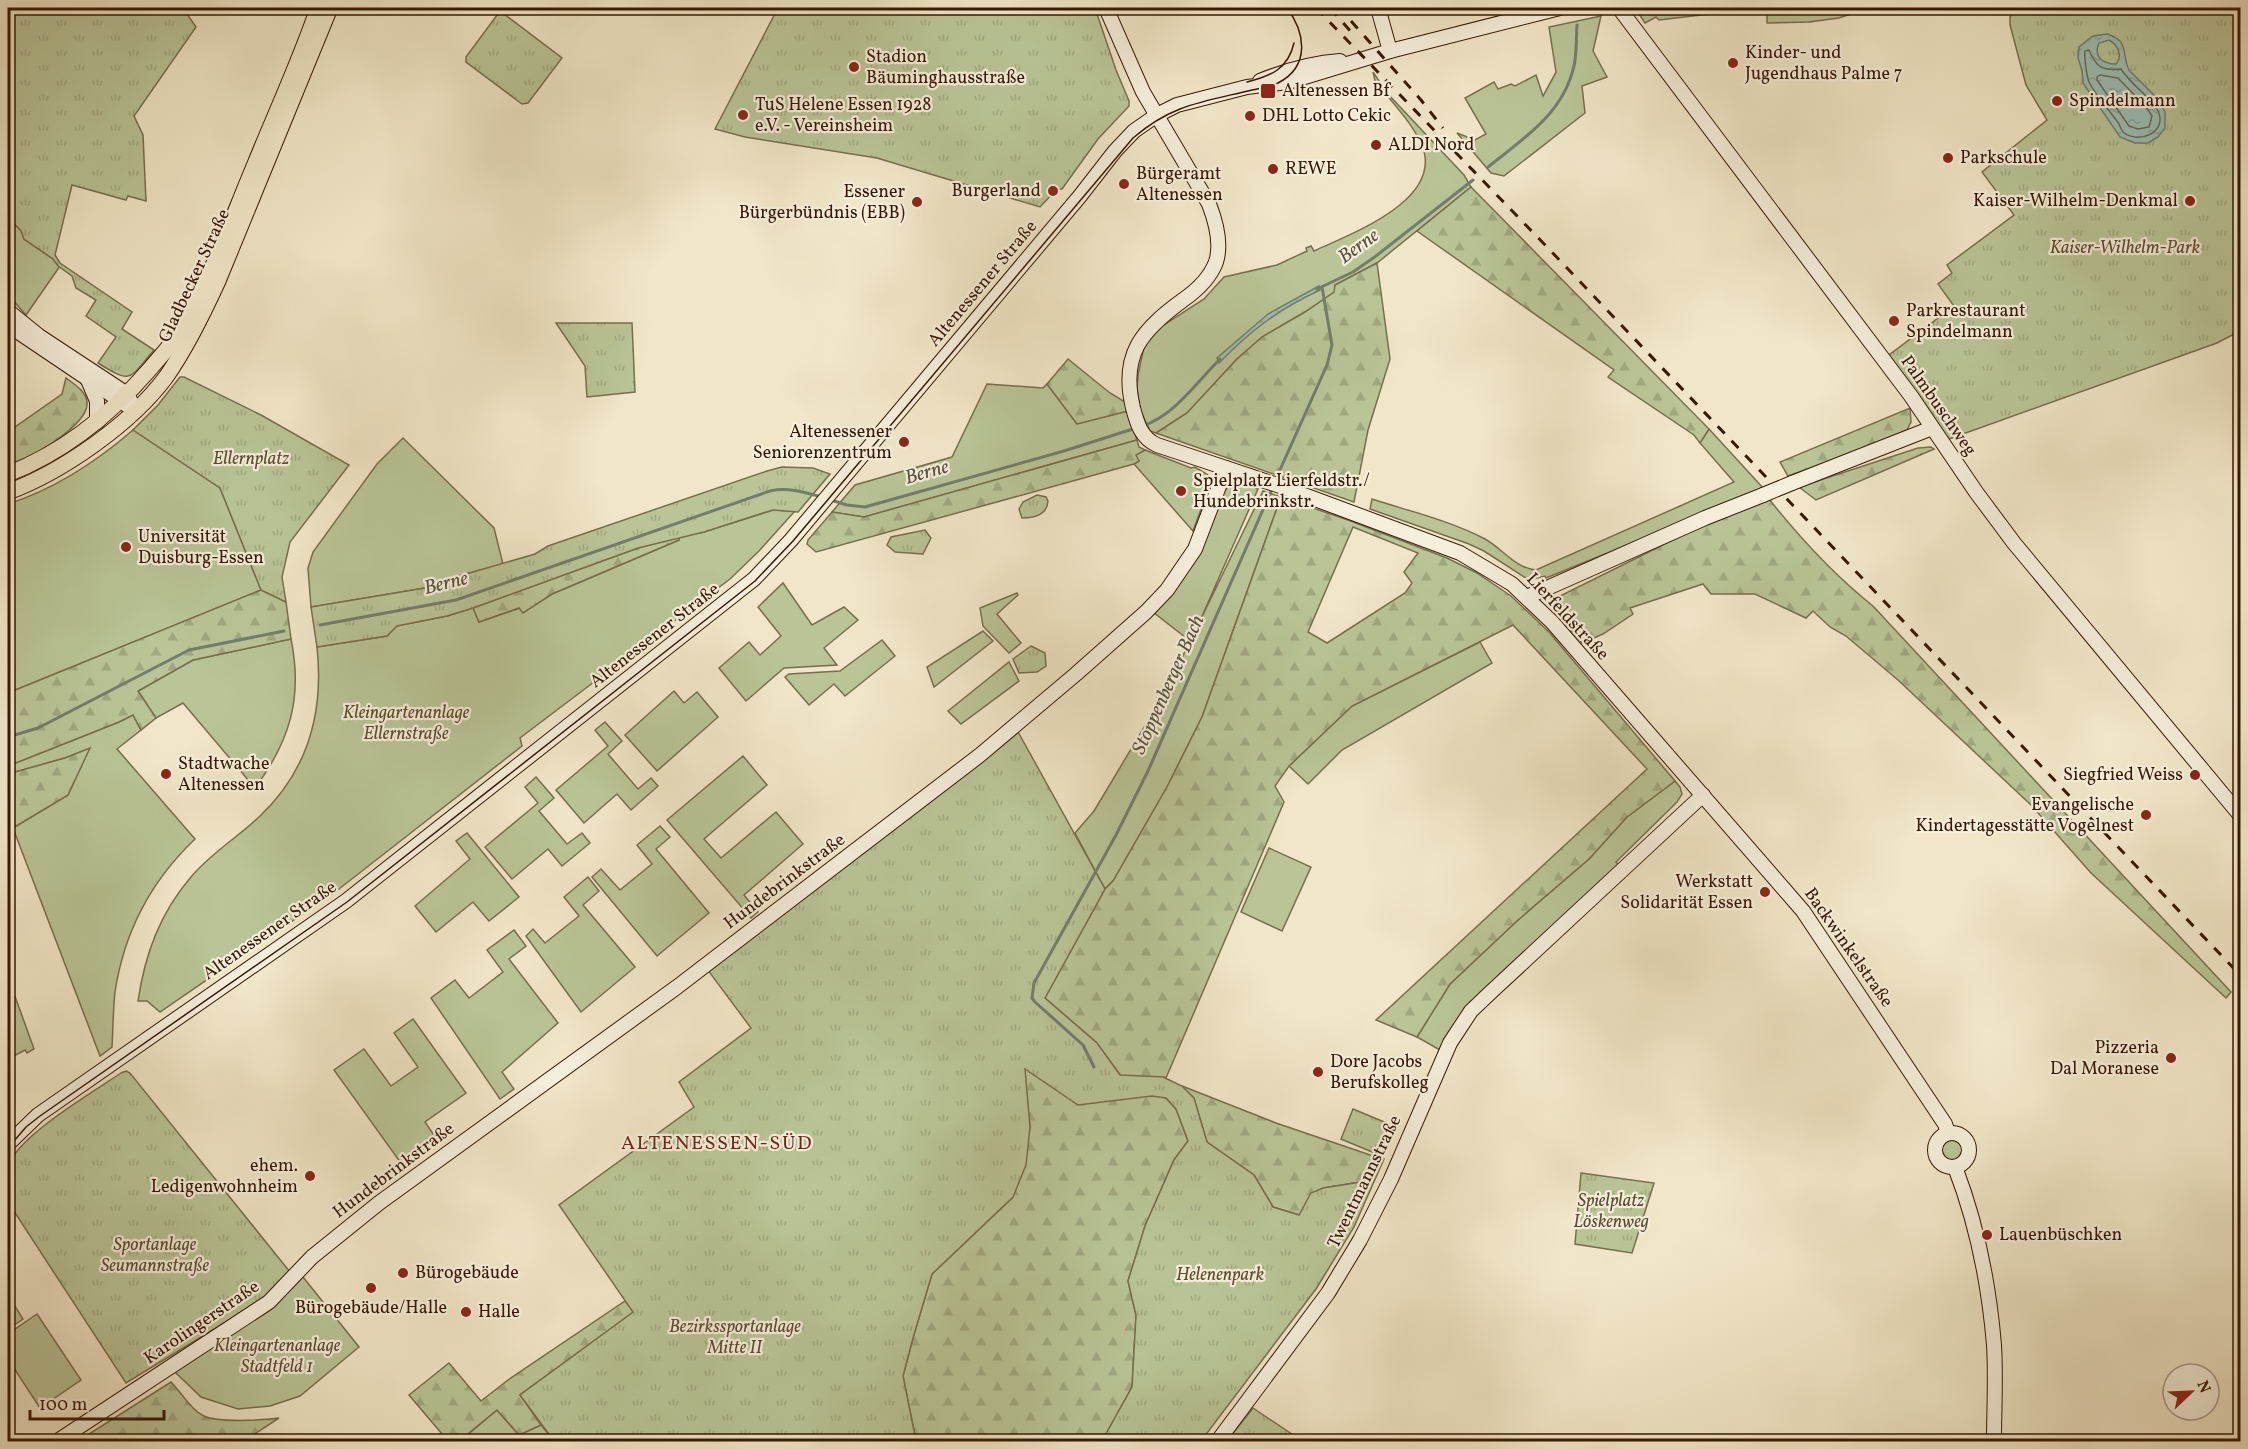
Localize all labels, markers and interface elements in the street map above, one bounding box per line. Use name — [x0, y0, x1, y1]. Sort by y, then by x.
place label: Kinder- und Jugendhaus Palme 7 — [1745, 41, 1902, 87]
place label: Stadion Bäuminghausstraße — [866, 45, 1025, 91]
marker: Kinder- und Jugendhaus Palme 7 — [1726, 56, 1740, 70]
marker: Stadion Bäuminghausstraße — [847, 60, 861, 74]
place label: Altenessen Bf — [1282, 79, 1392, 104]
marker: Altenessen Bf — [1259, 82, 1277, 100]
place label: Spindelmann — [2069, 89, 2176, 114]
place label: TuS Helene Essen 1928 e.V. - Vereinsheim — [755, 93, 931, 139]
marker: Spindelmann — [2050, 94, 2064, 108]
place label: DHL Lotto Cekic — [1262, 104, 1391, 129]
marker: TuS Helene Essen 1928 e.V. - Vereinsheim — [736, 108, 750, 122]
marker: DHL Lotto Cekic — [1243, 109, 1257, 123]
place label: ALDI Nord — [1388, 133, 1475, 158]
marker: ALDI Nord — [1369, 138, 1383, 152]
place label: Parkschule — [1960, 146, 2047, 171]
marker: Parkschule — [1941, 151, 1955, 165]
place label: REWE — [1285, 157, 1337, 182]
place label: Bürgeramt Altenessen — [1136, 162, 1223, 208]
marker: REWE — [1266, 162, 1280, 176]
marker: Bürgeramt Altenessen — [1117, 177, 1131, 191]
place label: Burgerland — [952, 179, 1041, 204]
place label: Essener Bürgerbündnis (EBB) — [739, 180, 905, 226]
marker: Burgerland — [1046, 184, 1060, 198]
place label: Kaiser-Wilhelm-Denkmal — [1973, 189, 2178, 214]
marker: Kaiser-Wilhelm-Denkmal — [2183, 194, 2197, 208]
marker: Essener Bürgerbündnis (EBB) — [910, 195, 924, 209]
street label: Gladbecker Straße — [153, 205, 237, 347]
street label: Altenessener Straße — [923, 215, 1043, 353]
water label: Berne — [1333, 222, 1386, 271]
park label: Kaiser-Wilhelm-Park — [2050, 236, 2200, 261]
place label: Parkrestaurant Spindelmann — [1906, 299, 2026, 345]
marker: Parkrestaurant Spindelmann — [1887, 314, 1901, 328]
street label: Palmbuschweg — [1894, 351, 1982, 461]
place label: Altenessener Seniorenzentrum — [753, 420, 892, 466]
marker: Altenessener Seniorenzentrum — [897, 435, 911, 449]
park label: Ellernplatz — [213, 447, 289, 472]
water label: Berne — [902, 453, 953, 493]
place label: Spielplatz Lierfeldstr./ Hundebrinkstr. — [1193, 469, 1370, 515]
marker: Spielplatz Lierfeldstr./ Hundebrinkstr. — [1174, 484, 1188, 498]
place label: Universität Duisburg-Essen — [138, 525, 264, 571]
marker: Universität Duisburg-Essen — [119, 540, 133, 554]
water label: Berne — [421, 565, 472, 603]
street label: Lierfeldstraße — [1520, 568, 1614, 666]
street label: Altenessener Straße — [585, 577, 725, 695]
water label: Stoppenberger Bach — [1126, 611, 1212, 759]
park label: Kleingartenanlage Ellernstraße — [343, 701, 470, 747]
place label: Stadtwache Altenessen — [178, 752, 269, 798]
place label: Siegfried Weiss — [2063, 763, 2183, 788]
marker: Stadtwache Altenessen — [159, 767, 173, 781]
marker: Siegfried Weiss — [2188, 768, 2202, 782]
place label: Evangelische Kindertagesstätte Vogelnest — [1915, 793, 2134, 839]
marker: Evangelische Kindertagesstätte Vogelnest — [2139, 808, 2153, 822]
street label: Hundebrinkstraße — [719, 828, 851, 936]
place label: Werkstatt Solidarität Essen — [1620, 870, 1753, 916]
street label: Altenessener Straße — [198, 875, 342, 987]
street label: Backwinkelstraße — [1797, 883, 1899, 1013]
marker: Werkstatt Solidarität Essen — [1758, 885, 1772, 899]
place label: Pizzeria Dal Moranese — [2050, 1036, 2159, 1082]
place label: Dore Jacobs Berufskolleg — [1330, 1050, 1429, 1096]
marker: Pizzeria Dal Moranese — [2164, 1051, 2178, 1065]
marker: Dore Jacobs Berufskolleg — [1311, 1065, 1325, 1079]
street label: Twentmannstraße — [1322, 1111, 1408, 1253]
street label: Hundebrinkstraße — [328, 1117, 460, 1225]
district label: ALTENESSEN-SÜD — [621, 1130, 813, 1158]
place label: ehem. Ledigenwohnheim — [151, 1154, 298, 1200]
marker: ehem. Ledigenwohnheim — [303, 1169, 317, 1183]
park label: Spielplatz Löskenweg — [1573, 1189, 1649, 1235]
place label: Lauenbüschken — [1999, 1223, 2123, 1248]
marker: Lauenbüschken — [1980, 1228, 1994, 1242]
park label: Sportanlage Seumannstraße — [101, 1233, 210, 1279]
place label: Bürogebäude — [415, 1261, 519, 1286]
park label: Helenenpark — [1176, 1263, 1264, 1288]
marker: Bürogebäude — [396, 1266, 410, 1280]
street label: Karolingerstraße — [139, 1275, 265, 1371]
marker: Bürogebäude/Halle — [364, 1281, 378, 1295]
place label: Bürogebäude/Halle — [295, 1296, 447, 1321]
place label: Halle — [478, 1300, 520, 1325]
marker: Halle — [459, 1305, 473, 1319]
park label: Bezirkssportanlage Mitte II — [669, 1315, 801, 1361]
park label: Kleingartenanlage Stadtfeld 1 — [214, 1334, 341, 1380]
north arrow — [2161, 1362, 2221, 1422]
text: N — [2191, 1377, 2216, 1397]
scale bar — [30, 1383, 164, 1421]
text: 100 m — [39, 1393, 88, 1418]

